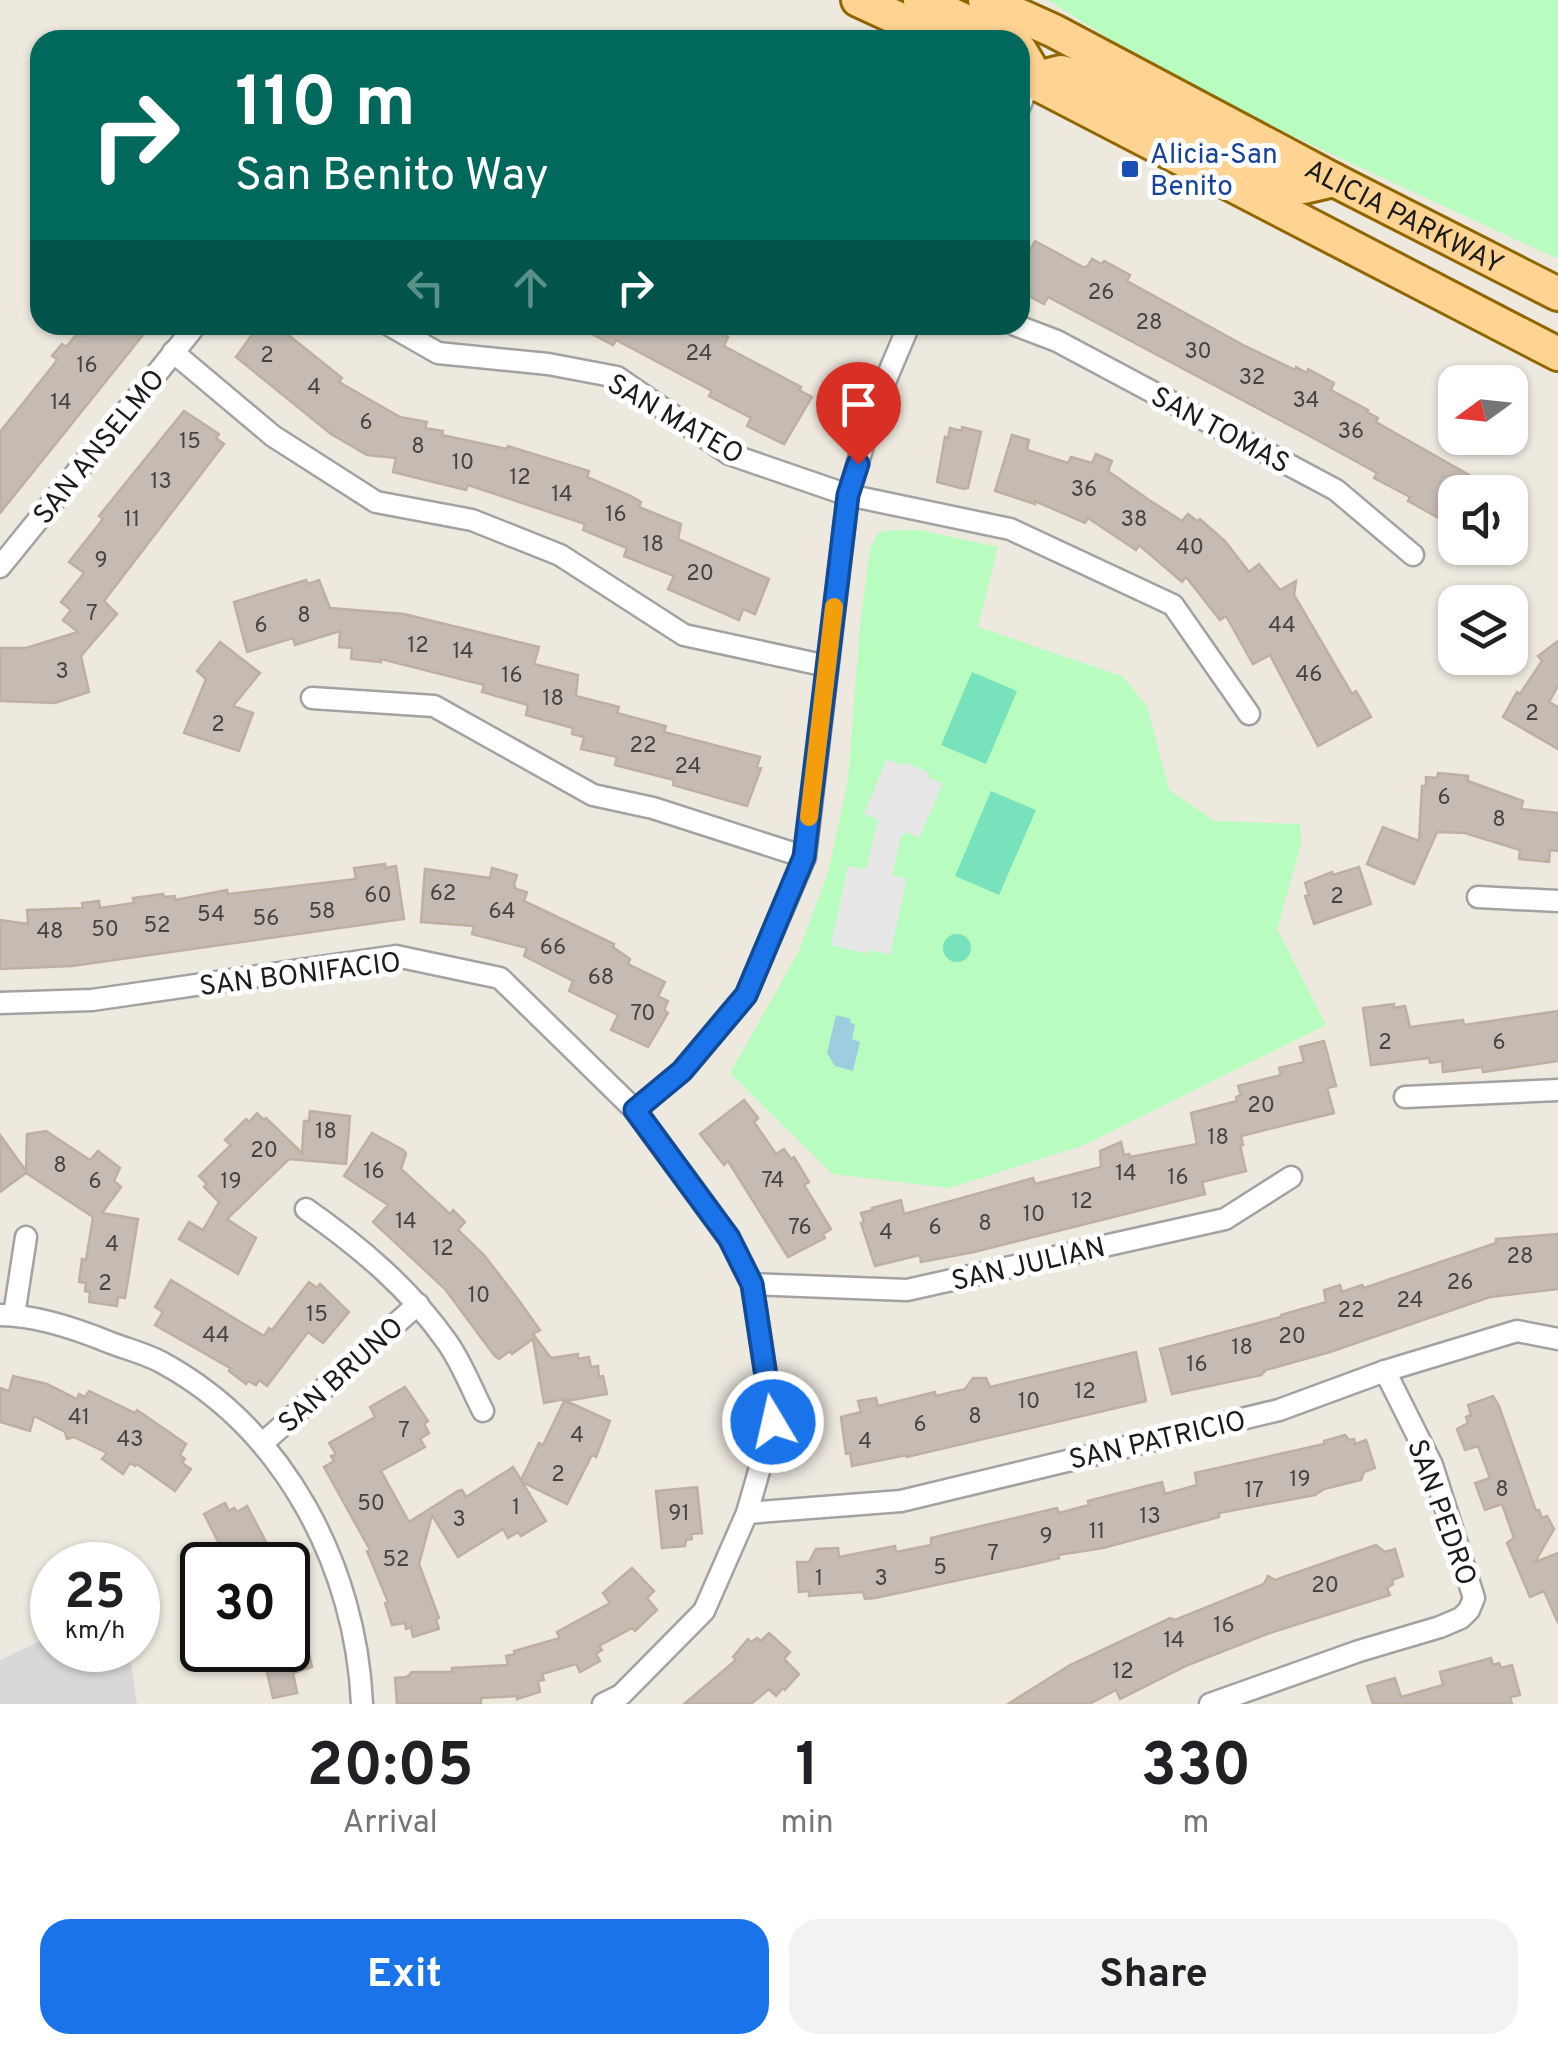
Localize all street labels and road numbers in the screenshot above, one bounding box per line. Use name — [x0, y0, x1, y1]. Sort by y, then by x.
street label: ALICIA PARKWAY — [1298, 153, 1509, 284]
street label: SAN ANSELMO — [27, 363, 174, 533]
street label: SAN MATEO — [600, 367, 749, 474]
street label: SAN TOMAS — [1144, 380, 1295, 483]
street label: SAN BONIFACIO — [198, 946, 403, 1006]
street label: SAN JULIAN — [948, 1231, 1109, 1301]
street label: SAN BRUNO — [272, 1310, 412, 1442]
street label: SAN PATRICIO — [1066, 1404, 1250, 1480]
street label: SAN PEDRO — [1397, 1435, 1483, 1591]

